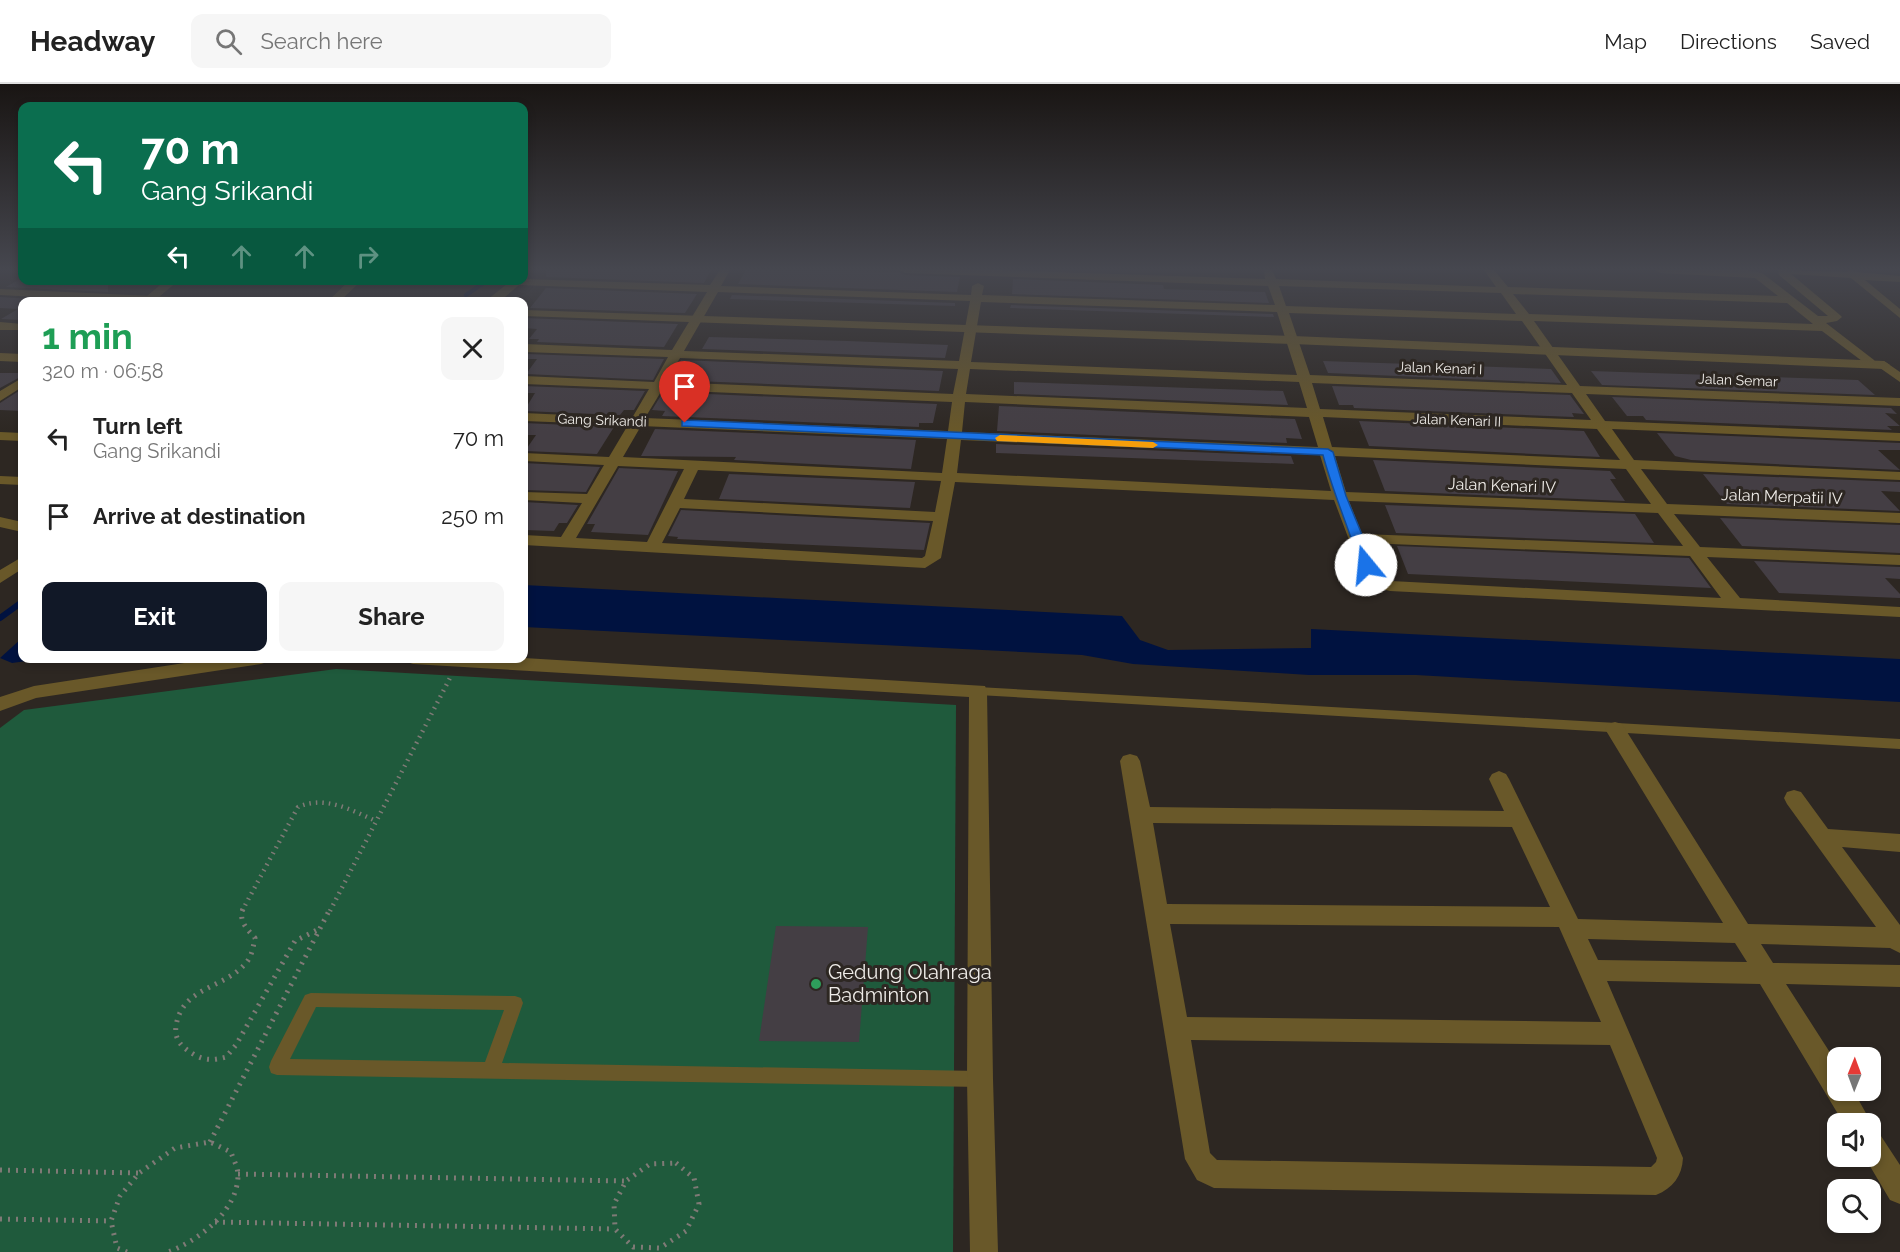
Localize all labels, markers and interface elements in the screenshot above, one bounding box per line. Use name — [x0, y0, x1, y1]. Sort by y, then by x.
search box — [191, 14, 611, 68]
text: Headway — [30, 25, 155, 58]
icon: search — [212, 25, 245, 58]
text: Search here — [260, 28, 383, 54]
text: Map — [1604, 29, 1647, 54]
text: Directions — [1680, 29, 1777, 54]
text: Saved — [1810, 29, 1870, 54]
text: 70 m — [141, 125, 240, 174]
icon: left — [42, 126, 120, 204]
text: Gang Srikandi — [141, 175, 314, 206]
icon: left — [162, 240, 195, 273]
icon: ahead — [225, 240, 258, 273]
icon: ahead — [288, 240, 321, 273]
icon: right — [351, 240, 384, 273]
text: 1 min — [42, 315, 133, 357]
button: close — [441, 317, 504, 380]
text: 320 m · 06:58 — [42, 359, 164, 383]
street label: Jalan Kenari I — [1397, 359, 1483, 377]
pin — [659, 361, 710, 423]
icon: arrive — [668, 370, 701, 403]
street label: Jalan Semar — [1698, 371, 1778, 389]
street label: Gang Srikandi — [557, 410, 647, 430]
street label: Jalan Kenari II — [1413, 410, 1501, 430]
text: Turn left — [93, 413, 183, 439]
icon: left — [42, 422, 75, 455]
text: 70 m — [453, 425, 504, 451]
text: Gang Srikandi — [93, 439, 221, 463]
street label: Jalan Kenari IV — [1448, 474, 1556, 497]
street label: Jalan Merpatii IV — [1721, 485, 1843, 508]
icon: arrive — [42, 500, 75, 533]
text: Arrive at destination — [93, 503, 306, 529]
text: 250 m — [441, 503, 504, 529]
position arrow — [1334, 533, 1398, 597]
button: Exit — [42, 582, 267, 651]
button: Share — [279, 582, 504, 651]
place label: Gedung Olahraga Badminton — [828, 960, 992, 1007]
marker: Gedung Olahraga Badminton — [809, 977, 823, 991]
north arrow — [1827, 1047, 1881, 1101]
map controls — [1827, 1047, 1881, 1233]
button: sound — [1827, 1113, 1881, 1167]
button: search — [1827, 1179, 1881, 1233]

